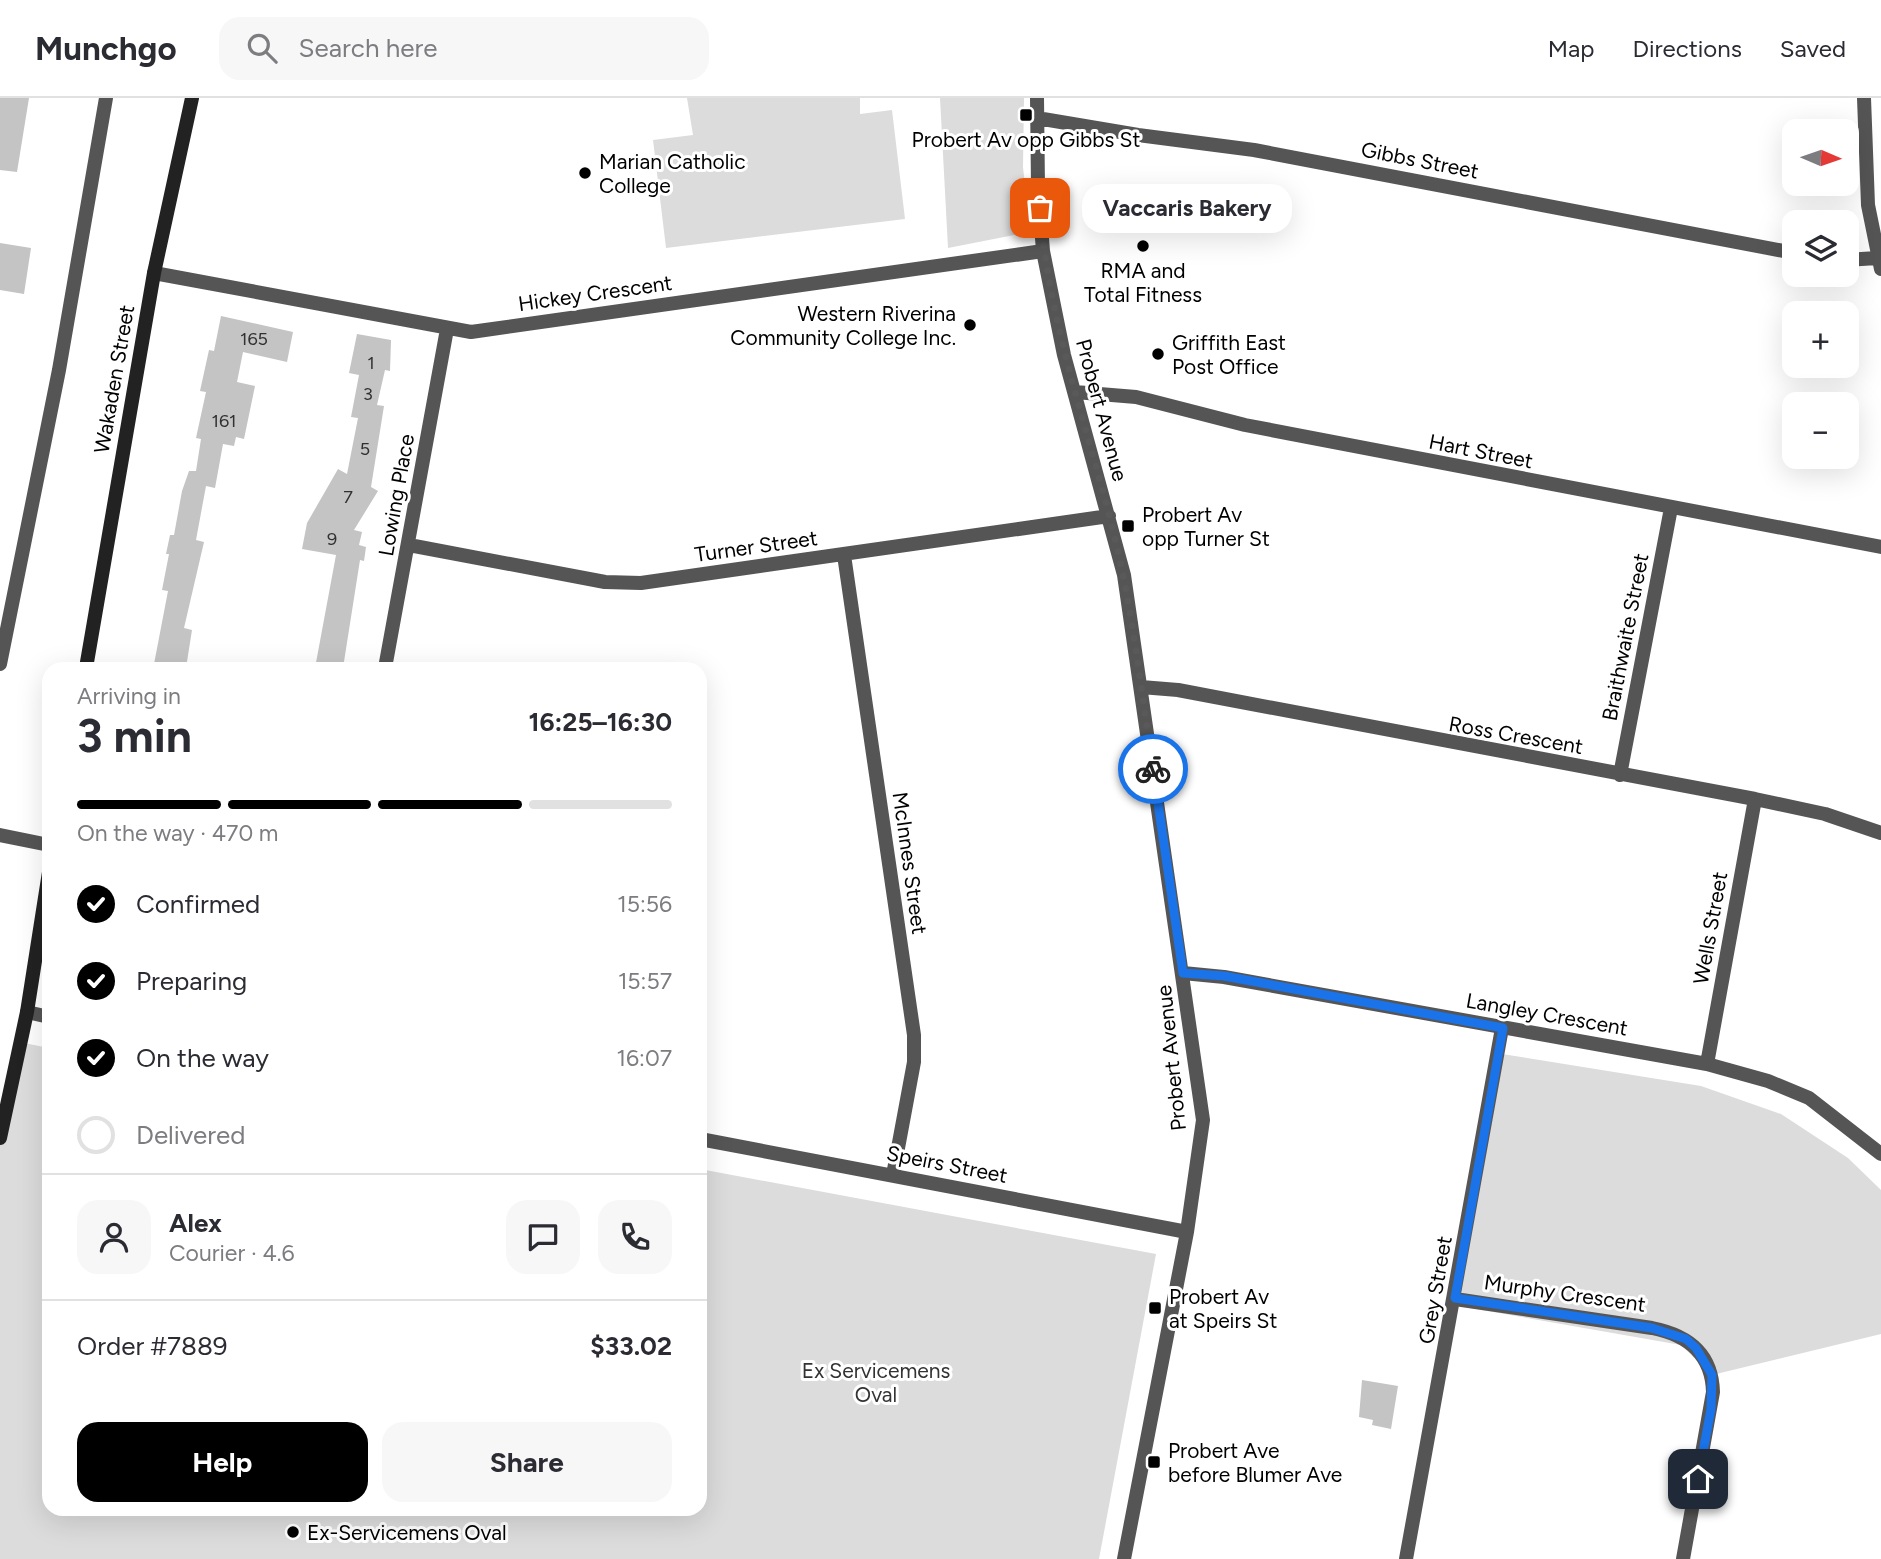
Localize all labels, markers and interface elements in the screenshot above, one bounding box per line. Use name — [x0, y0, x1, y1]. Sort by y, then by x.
search box — [219, 17, 709, 80]
text: Munchgo — [35, 29, 177, 68]
icon: search — [243, 29, 281, 67]
text: Search here — [299, 32, 438, 64]
text: Map — [1548, 34, 1594, 63]
text: Directions — [1632, 34, 1742, 63]
text: Saved — [1780, 34, 1846, 63]
marker: Probert Av opp Gibbs St — [1018, 107, 1034, 123]
north arrow — [1782, 119, 1858, 196]
map controls — [1782, 119, 1859, 469]
place label: Probert Av opp Gibbs St — [912, 127, 1140, 152]
street label: Gibbs Street — [1359, 136, 1481, 184]
place label: Marian Catholic College — [599, 149, 746, 198]
marker: Marian Catholic College — [577, 165, 593, 181]
pin — [1010, 178, 1070, 238]
callout: Vaccaris Bakery — [1082, 184, 1292, 232]
icon: bag — [1021, 189, 1059, 227]
text: Vaccaris Bakery — [1102, 194, 1272, 222]
button: layers — [1782, 210, 1859, 287]
marker: RMA and Total Fitness — [1135, 238, 1151, 254]
place label: RMA and Total Fitness — [1084, 258, 1202, 307]
street label: Hickey Crescent — [516, 270, 674, 316]
place label: Western Riverina Community College Inc. — [730, 301, 956, 350]
button: + — [1782, 301, 1859, 378]
street label: Wakaden Street — [89, 303, 139, 455]
marker: Western Riverina Community College Inc. — [962, 317, 978, 333]
house number: 165 — [240, 328, 268, 350]
place label: Griffith East Post Office — [1172, 330, 1286, 379]
street label: Probert Avenue — [1071, 336, 1133, 484]
marker: Griffith East Post Office — [1150, 346, 1166, 362]
house number: 1 — [367, 352, 375, 374]
house number: 3 — [363, 383, 373, 405]
button: − — [1782, 392, 1859, 469]
house number: 161 — [211, 410, 237, 432]
street label: Hart Street — [1427, 429, 1535, 473]
street label: Lowing Place — [373, 432, 419, 558]
house number: 5 — [360, 438, 370, 460]
house number: 7 — [343, 486, 353, 508]
place label: Probert Av opp Turner St — [1142, 502, 1270, 551]
marker: Probert Av opp Turner St — [1120, 518, 1136, 534]
street label: Turner Street — [693, 525, 819, 567]
house number: 9 — [327, 528, 337, 550]
street label: Braithwaite Street — [1596, 551, 1654, 723]
text: Arriving in — [77, 682, 181, 710]
text: 16:25–16:30 — [528, 706, 672, 738]
text: 3 min — [77, 708, 192, 764]
street label: Ross Crescent — [1447, 711, 1585, 759]
courier — [1118, 734, 1188, 804]
icon: bike — [1134, 750, 1172, 788]
street label: McInnes Street — [888, 790, 932, 936]
text: On the way · 470 m — [77, 819, 278, 847]
street label: Wells Street — [1688, 870, 1732, 986]
icon: check — [77, 885, 115, 923]
text: Confirmed — [136, 888, 260, 920]
text: 15:56 — [617, 890, 672, 918]
icon: check — [77, 962, 115, 1000]
text: Preparing — [136, 965, 247, 997]
text: 15:57 — [618, 967, 672, 995]
street label: Probert Avenue — [1151, 984, 1191, 1132]
street label: Langley Crescent — [1464, 987, 1630, 1041]
icon: check — [77, 1039, 115, 1077]
text: On the way — [136, 1042, 269, 1074]
text: 16:07 — [617, 1044, 672, 1072]
text: Delivered — [136, 1119, 245, 1151]
street label: Speirs Street — [884, 1140, 1010, 1188]
button: person — [77, 1200, 151, 1274]
button: chat — [506, 1200, 580, 1274]
button: phone — [598, 1200, 672, 1274]
text: Alex — [169, 1207, 222, 1239]
street label: Grey Street — [1413, 1234, 1457, 1346]
text: Courier · 4.6 — [169, 1239, 295, 1267]
street label: Murphy Crescent — [1483, 1269, 1647, 1317]
place label: Probert Av at Speirs St — [1169, 1284, 1277, 1333]
marker: Probert Av at Speirs St — [1147, 1300, 1163, 1316]
text: Order #7889 — [77, 1330, 228, 1362]
text: $33.02 — [590, 1330, 672, 1362]
park label: Ex Servicemens Oval — [802, 1358, 950, 1407]
button: Help — [77, 1422, 368, 1502]
button: Share — [382, 1422, 672, 1502]
place label: Probert Ave before Blumer Ave — [1168, 1438, 1342, 1487]
pin — [1668, 1449, 1728, 1509]
marker: Probert Ave before Blumer Ave — [1146, 1454, 1162, 1470]
icon: home — [1679, 1460, 1717, 1498]
place label: Ex-Servicemens Oval — [307, 1520, 507, 1545]
marker: Ex-Servicemens Oval — [285, 1524, 301, 1540]

